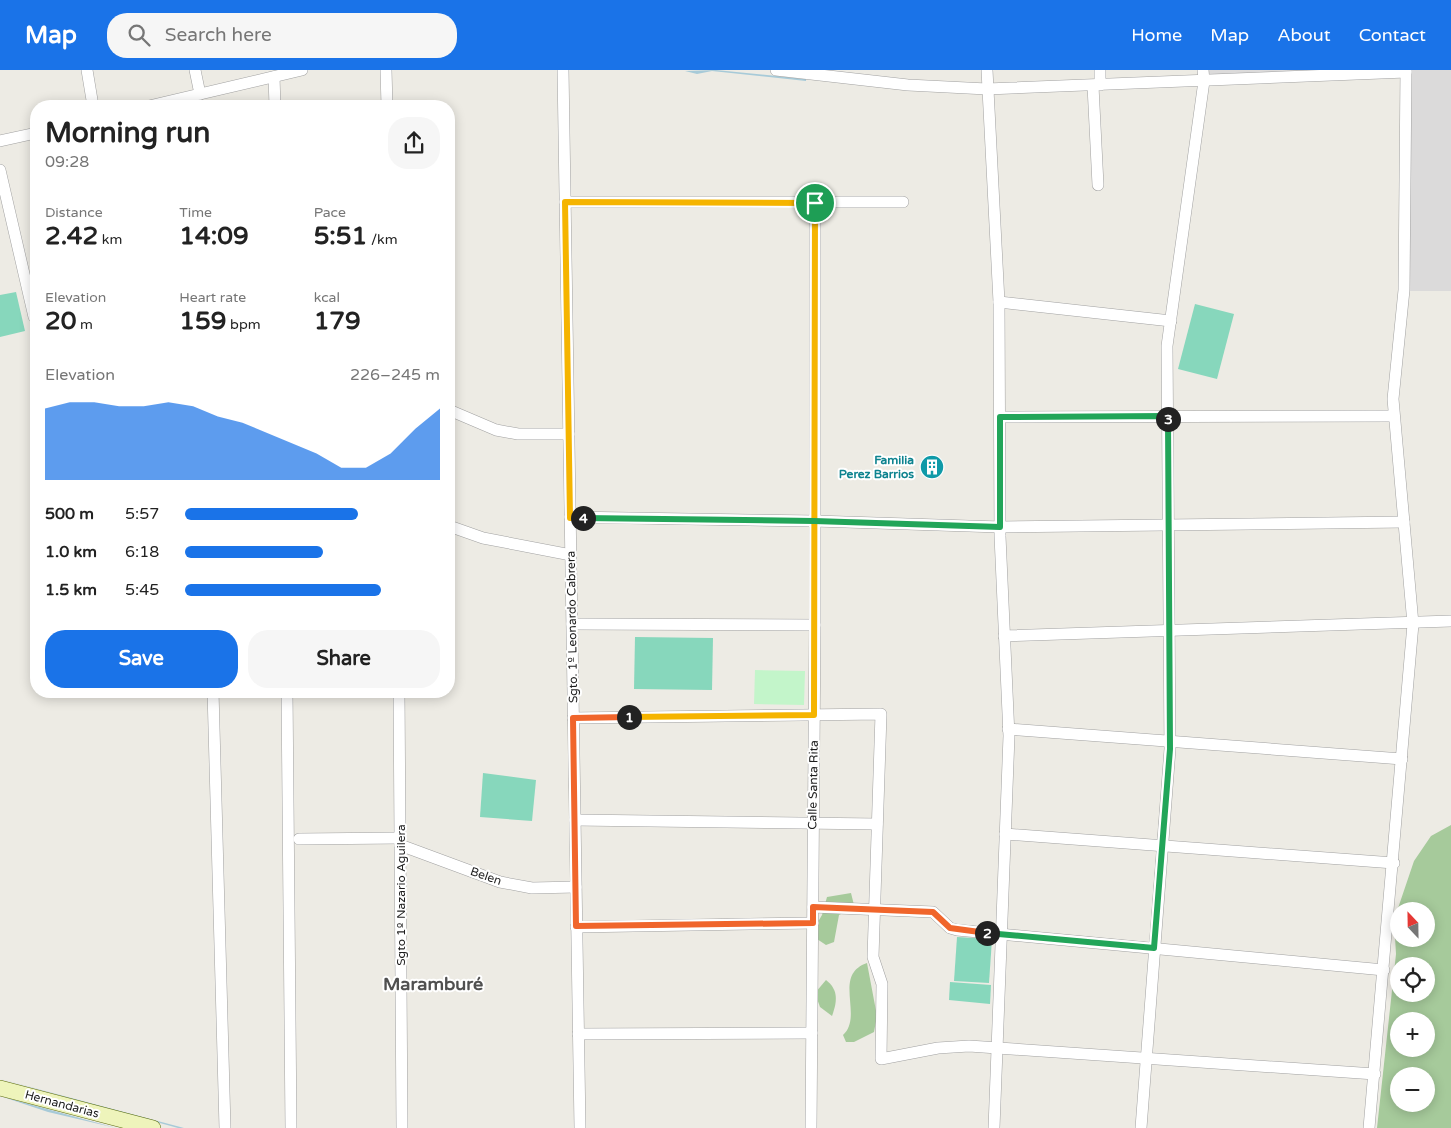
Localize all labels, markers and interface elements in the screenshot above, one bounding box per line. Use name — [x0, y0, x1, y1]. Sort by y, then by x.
search box — [107, 13, 457, 58]
text: Map — [25, 21, 77, 50]
icon: search — [125, 21, 153, 49]
text: Search here — [165, 24, 272, 46]
text: Home — [1131, 24, 1182, 46]
text: Map — [1210, 24, 1249, 46]
text: About — [1277, 24, 1331, 46]
text: Contact — [1359, 24, 1426, 46]
text: Morning run — [45, 116, 210, 150]
button: share — [388, 117, 440, 169]
text: 09:28 — [45, 152, 89, 172]
pin — [794, 182, 836, 224]
icon: arrive — [801, 189, 829, 217]
text: Distance — [45, 204, 103, 221]
text: Time — [179, 204, 212, 221]
text: Pace — [314, 204, 346, 221]
text: 2.42 — [45, 221, 98, 251]
text: 14:09 — [179, 221, 249, 251]
text: 5:51 — [314, 221, 367, 251]
text: km — [98, 231, 122, 248]
text: /km — [367, 231, 398, 248]
text: Elevation — [45, 289, 106, 306]
text: Heart rate — [179, 289, 246, 306]
text: kcal — [314, 289, 340, 306]
text: 20 — [45, 306, 76, 336]
text: 159 — [179, 306, 226, 336]
text: 179 — [314, 306, 361, 336]
text: m — [76, 316, 93, 333]
text: bpm — [226, 316, 261, 333]
text: Elevation — [45, 365, 115, 385]
text: 226–245 m — [350, 365, 440, 385]
pin: 3 — [1156, 406, 1180, 432]
text: 3 — [1164, 411, 1173, 428]
place label: Familia Perez Barrios — [839, 453, 914, 481]
building icon: Familia Perez Barrios — [919, 454, 945, 480]
text: 500 m — [45, 504, 94, 524]
text: 5:57 — [125, 504, 159, 524]
pin: 4 — [570, 506, 596, 530]
text: 4 — [579, 510, 588, 527]
text: 1.0 km — [45, 542, 97, 562]
text: 6:18 — [125, 542, 159, 562]
street label: Sgto. 1º Leonardo Cabrera — [564, 551, 580, 703]
text: 1.5 km — [45, 580, 97, 600]
text: 5:45 — [125, 580, 159, 600]
button: Save — [45, 630, 238, 688]
button: Share — [248, 630, 440, 688]
pin: 1 — [616, 704, 642, 730]
text: 1 — [625, 709, 634, 726]
street label: Calle Santa Rita — [805, 740, 821, 830]
street label: Sgto 1º Nazario Aguilera — [394, 824, 408, 966]
street label: Belen — [469, 864, 503, 888]
north arrow — [1390, 902, 1435, 948]
map controls — [1390, 902, 1435, 1112]
pin: 2 — [974, 920, 1000, 946]
text: 2 — [983, 925, 992, 942]
button: locate — [1390, 957, 1435, 1002]
district label: Maramburé — [383, 973, 483, 995]
button: + — [1390, 1012, 1435, 1057]
button: − — [1390, 1067, 1435, 1112]
street label: Hernandarias — [23, 1087, 101, 1121]

